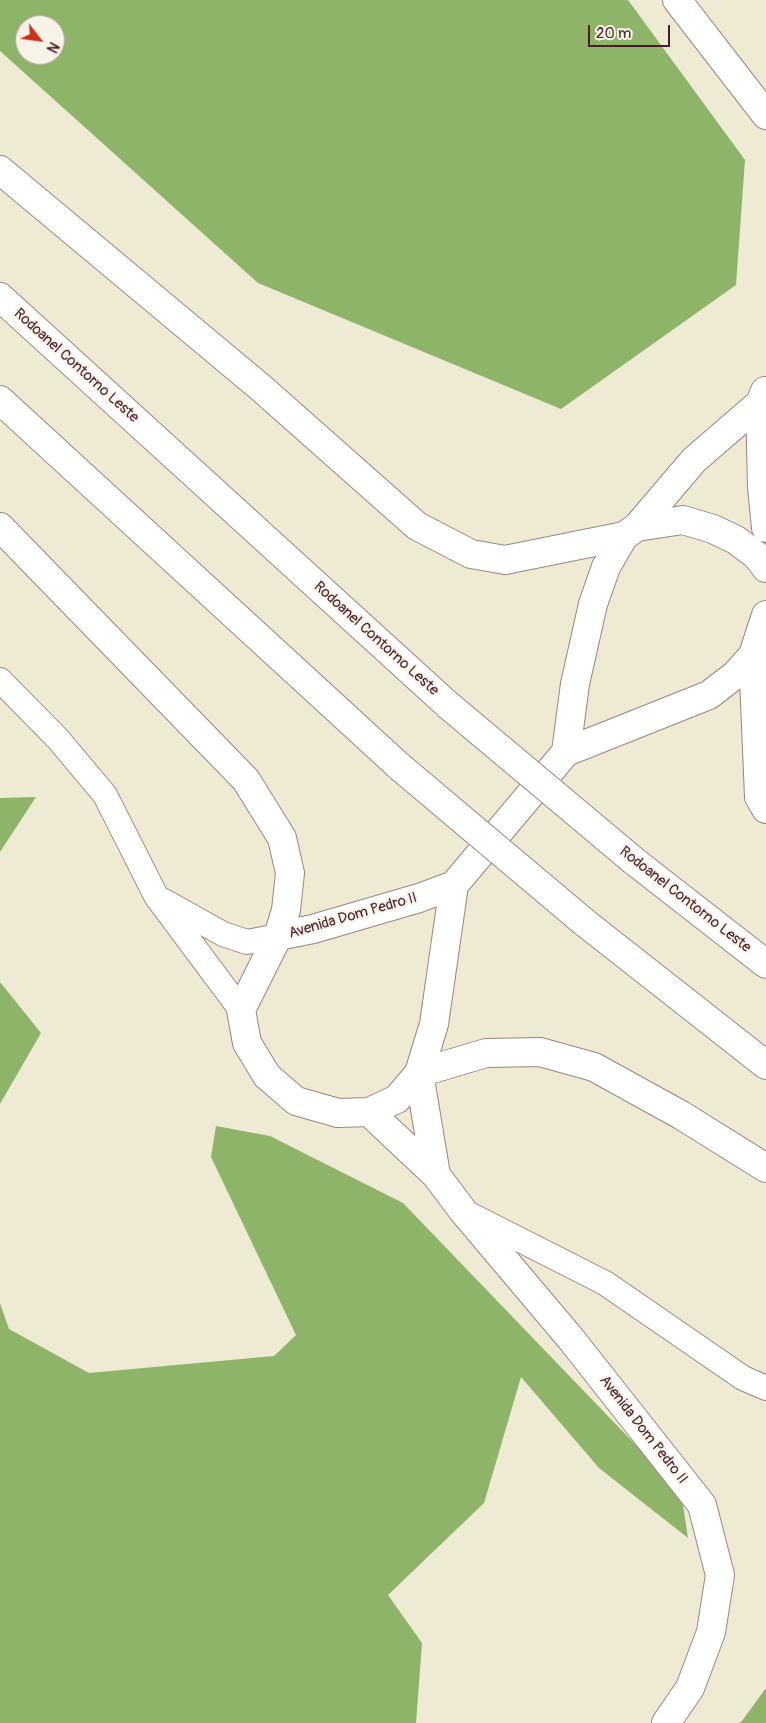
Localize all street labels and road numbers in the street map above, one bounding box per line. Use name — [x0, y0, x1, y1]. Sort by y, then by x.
street label: Rodoanel Contorno Leste — [10, 305, 142, 427]
street label: Rodoanel Contorno Leste — [310, 578, 442, 700]
street label: Rodoanel Contorno Leste — [616, 843, 754, 957]
street label: Avenida Dom Pedro II — [287, 889, 419, 943]
street label: Avenida Dom Pedro II — [595, 1372, 691, 1488]

